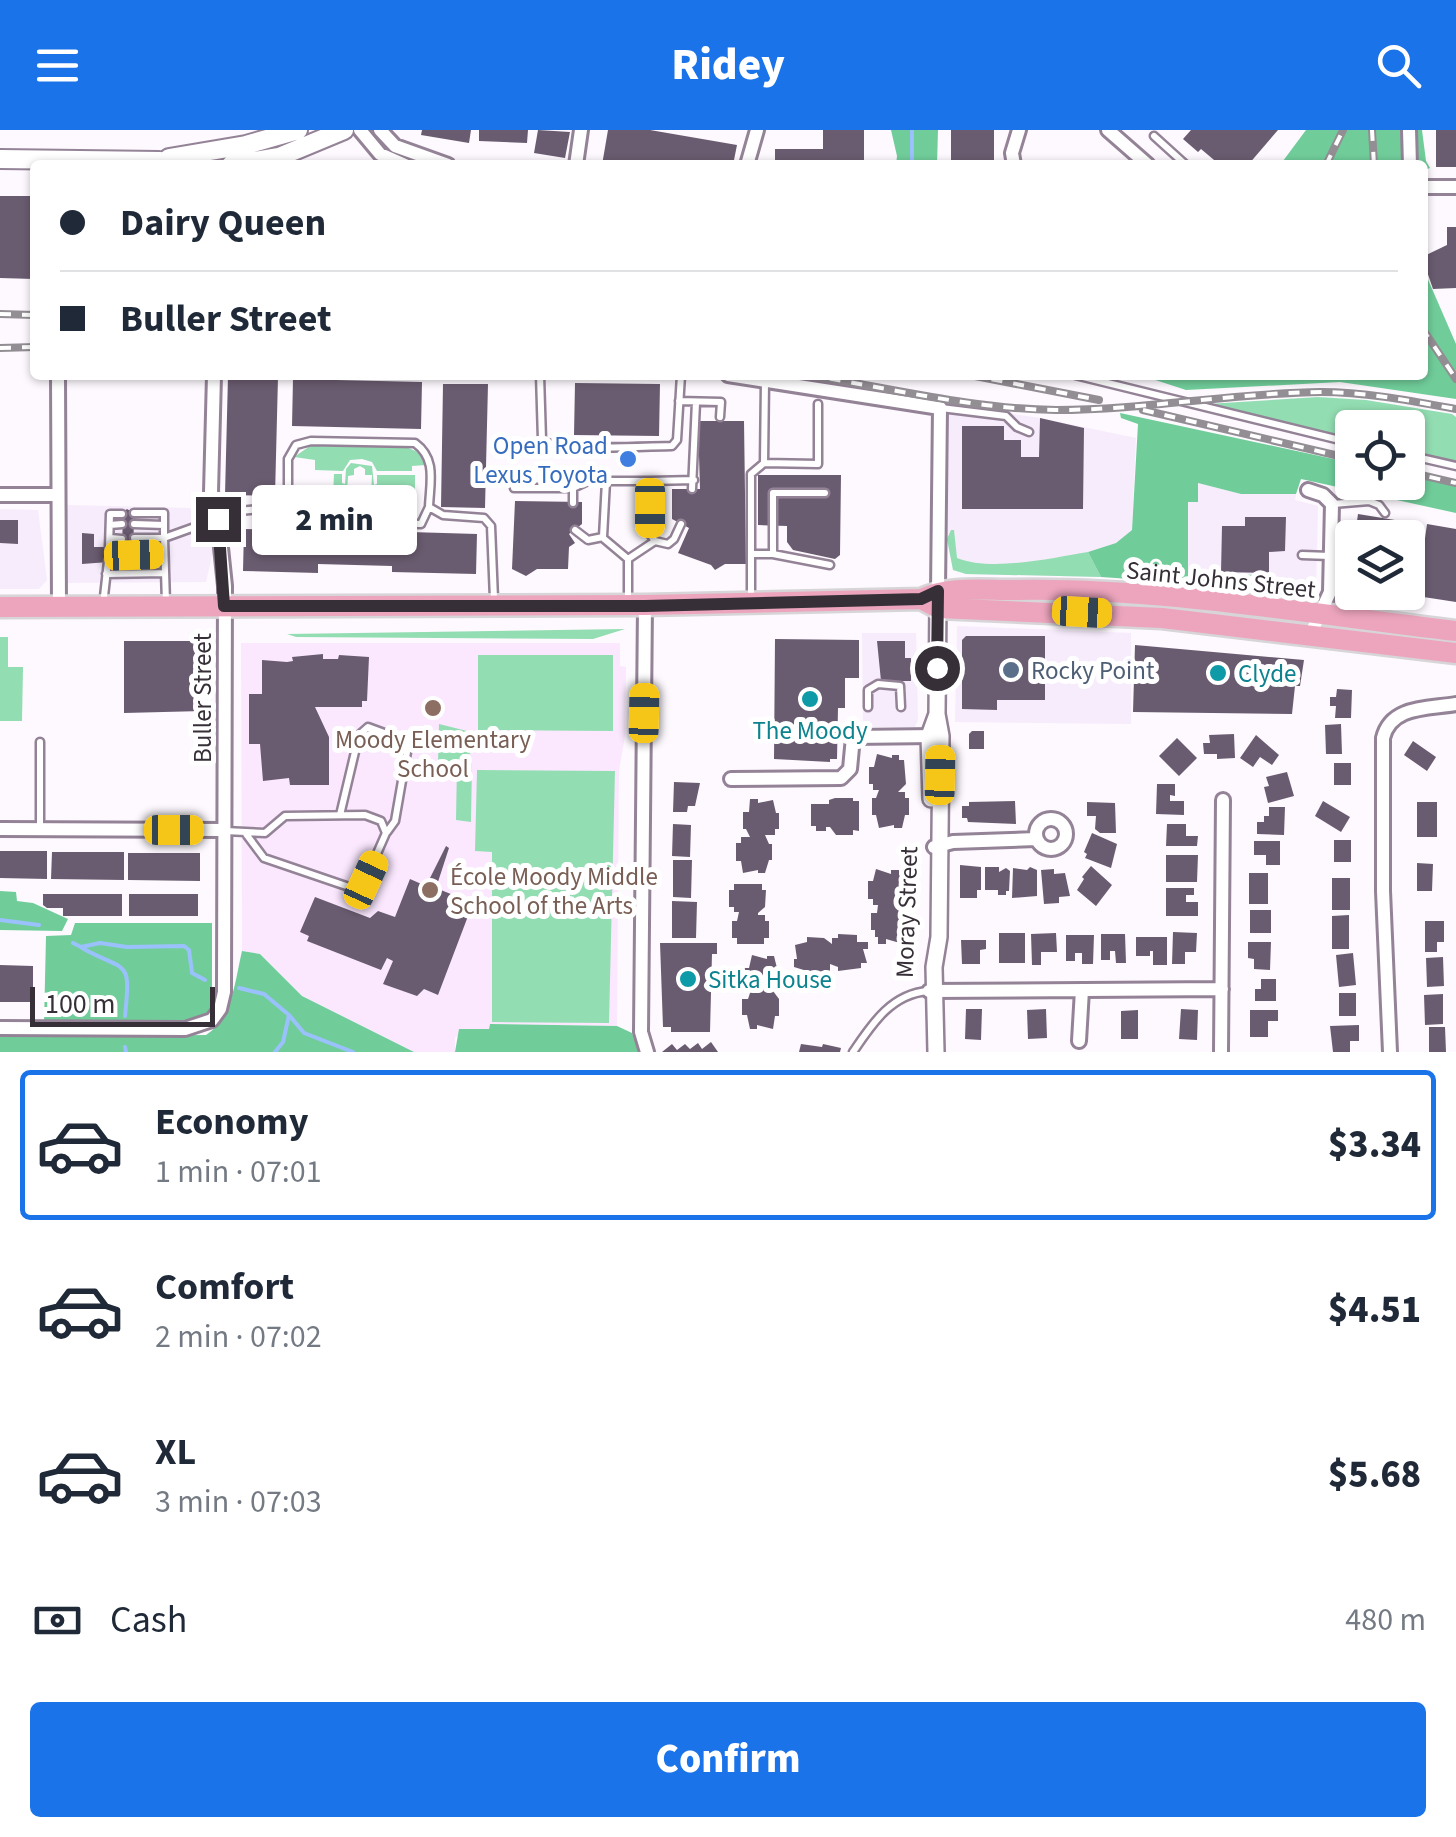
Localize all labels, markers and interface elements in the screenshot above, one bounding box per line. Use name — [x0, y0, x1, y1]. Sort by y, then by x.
text: Ridey — [671, 33, 785, 97]
icon: menu — [30, 38, 85, 93]
icon: search — [1371, 38, 1426, 93]
text: Dairy Queen — [120, 196, 326, 250]
text: Buller Street — [120, 292, 332, 346]
map controls — [1335, 410, 1425, 610]
button: locate — [1335, 410, 1425, 500]
place label: Open Road Lexus Toyota — [473, 428, 608, 493]
marker: Open Road Lexus Toyota — [617, 448, 639, 470]
car — [635, 478, 665, 538]
callout: 2 min — [253, 484, 418, 554]
route end — [196, 497, 241, 542]
text: 2 min — [295, 497, 374, 543]
button: layers — [1335, 520, 1425, 610]
car — [103, 539, 165, 571]
street label: Saint Johns Street — [1124, 552, 1318, 608]
car — [1051, 595, 1113, 629]
street label: Buller Street — [185, 633, 221, 763]
route start — [915, 646, 960, 691]
place label: Rocky Point — [1031, 653, 1155, 689]
place label: Clyde — [1238, 656, 1297, 692]
marker: Rocky Point — [1000, 659, 1022, 681]
marker: Clyde — [1207, 662, 1229, 684]
car — [628, 683, 660, 743]
marker: The Moody — [799, 688, 821, 710]
marker: Moody Elementary School — [422, 697, 444, 719]
place label: The Moody — [752, 713, 868, 749]
place label: Moody Elementary School — [335, 722, 531, 787]
car — [924, 745, 956, 805]
car — [144, 815, 204, 845]
street label: Moray Street — [887, 845, 927, 978]
car — [340, 846, 392, 914]
place label: École Moody Middle School of the Arts — [450, 859, 658, 924]
marker: École Moody Middle School of the Arts — [419, 879, 441, 901]
place label: Sitka House — [708, 962, 832, 998]
marker: Sitka House — [677, 968, 699, 990]
scale bar — [30, 982, 215, 1026]
text: 100 m — [45, 984, 116, 1024]
text: Economy — [155, 1095, 308, 1149]
icon: car — [35, 1100, 125, 1190]
text: $3.34 — [1328, 1118, 1421, 1172]
text: 1 min · 07:01 — [155, 1149, 322, 1195]
text: Comfort — [155, 1260, 294, 1314]
icon: car — [35, 1265, 125, 1355]
text: $4.51 — [1328, 1283, 1421, 1337]
text: 2 min · 07:02 — [155, 1314, 322, 1360]
text: XL — [155, 1425, 196, 1479]
icon: car — [35, 1430, 125, 1520]
text: $5.68 — [1328, 1448, 1421, 1502]
text: 3 min · 07:03 — [155, 1479, 322, 1525]
icon: cash — [30, 1593, 85, 1648]
text: Cash — [110, 1593, 187, 1647]
text: 480 m — [1345, 1597, 1426, 1643]
button: Confirm — [30, 1702, 1426, 1817]

